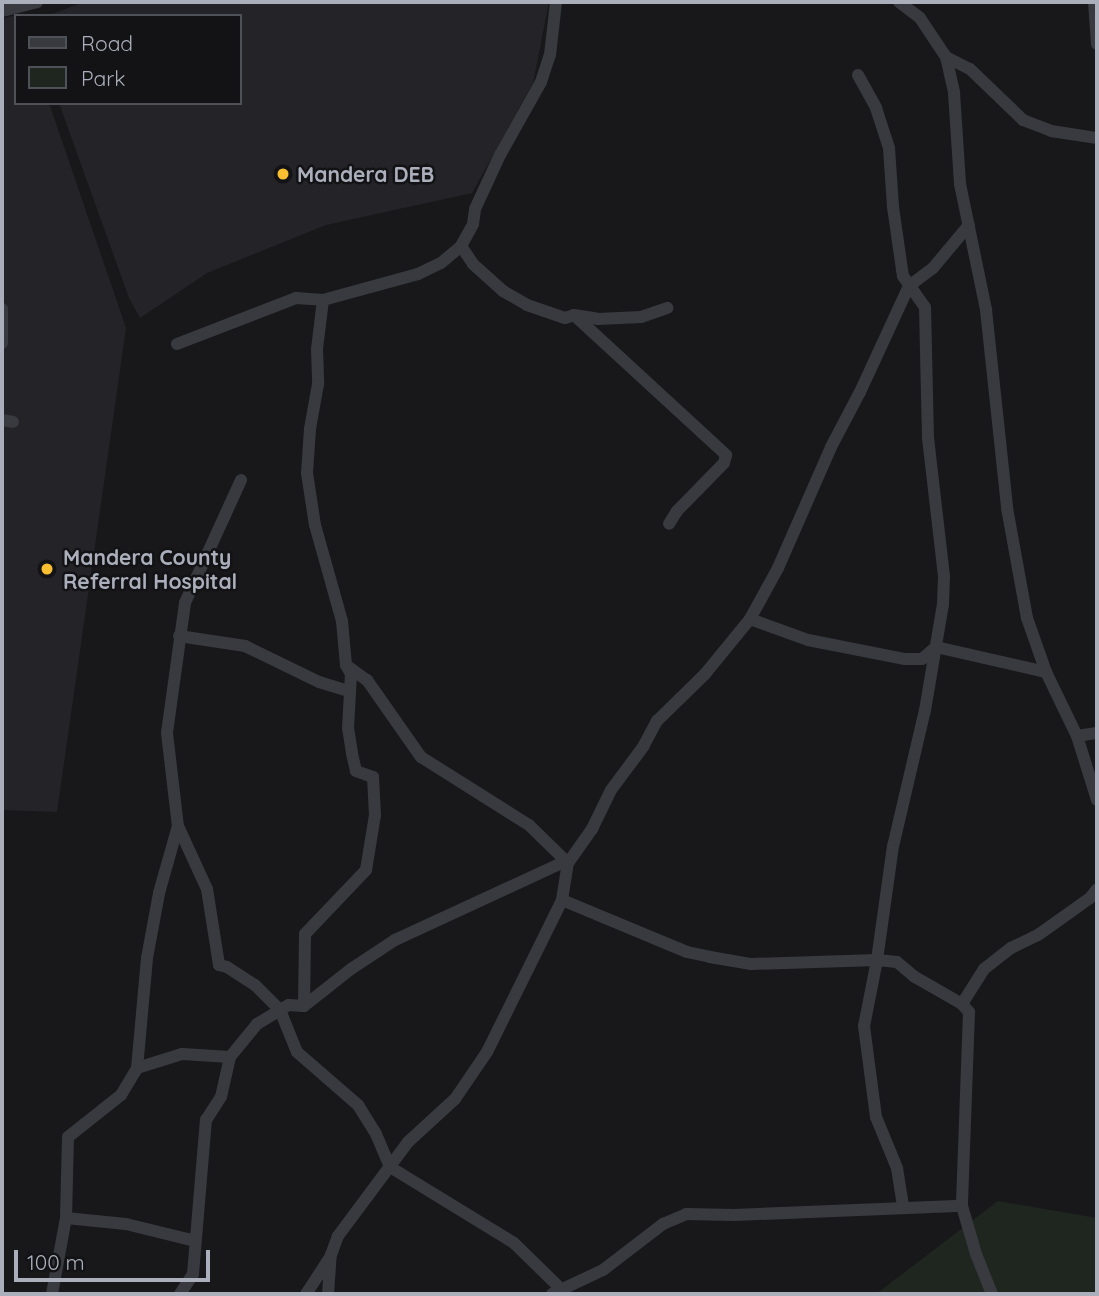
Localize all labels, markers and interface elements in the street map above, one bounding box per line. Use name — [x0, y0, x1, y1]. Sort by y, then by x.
legend — [14, 14, 242, 105]
text: Road — [81, 30, 133, 56]
text: Park — [81, 65, 125, 91]
place label: Mandera DEB — [297, 161, 434, 187]
marker: Mandera DEB — [275, 166, 291, 182]
place label: Mandera County Referral Hospital — [63, 544, 237, 594]
marker: Mandera County Referral Hospital — [37, 559, 57, 579]
scale bar — [18, 1236, 214, 1280]
text: 100 m — [27, 1249, 85, 1275]

